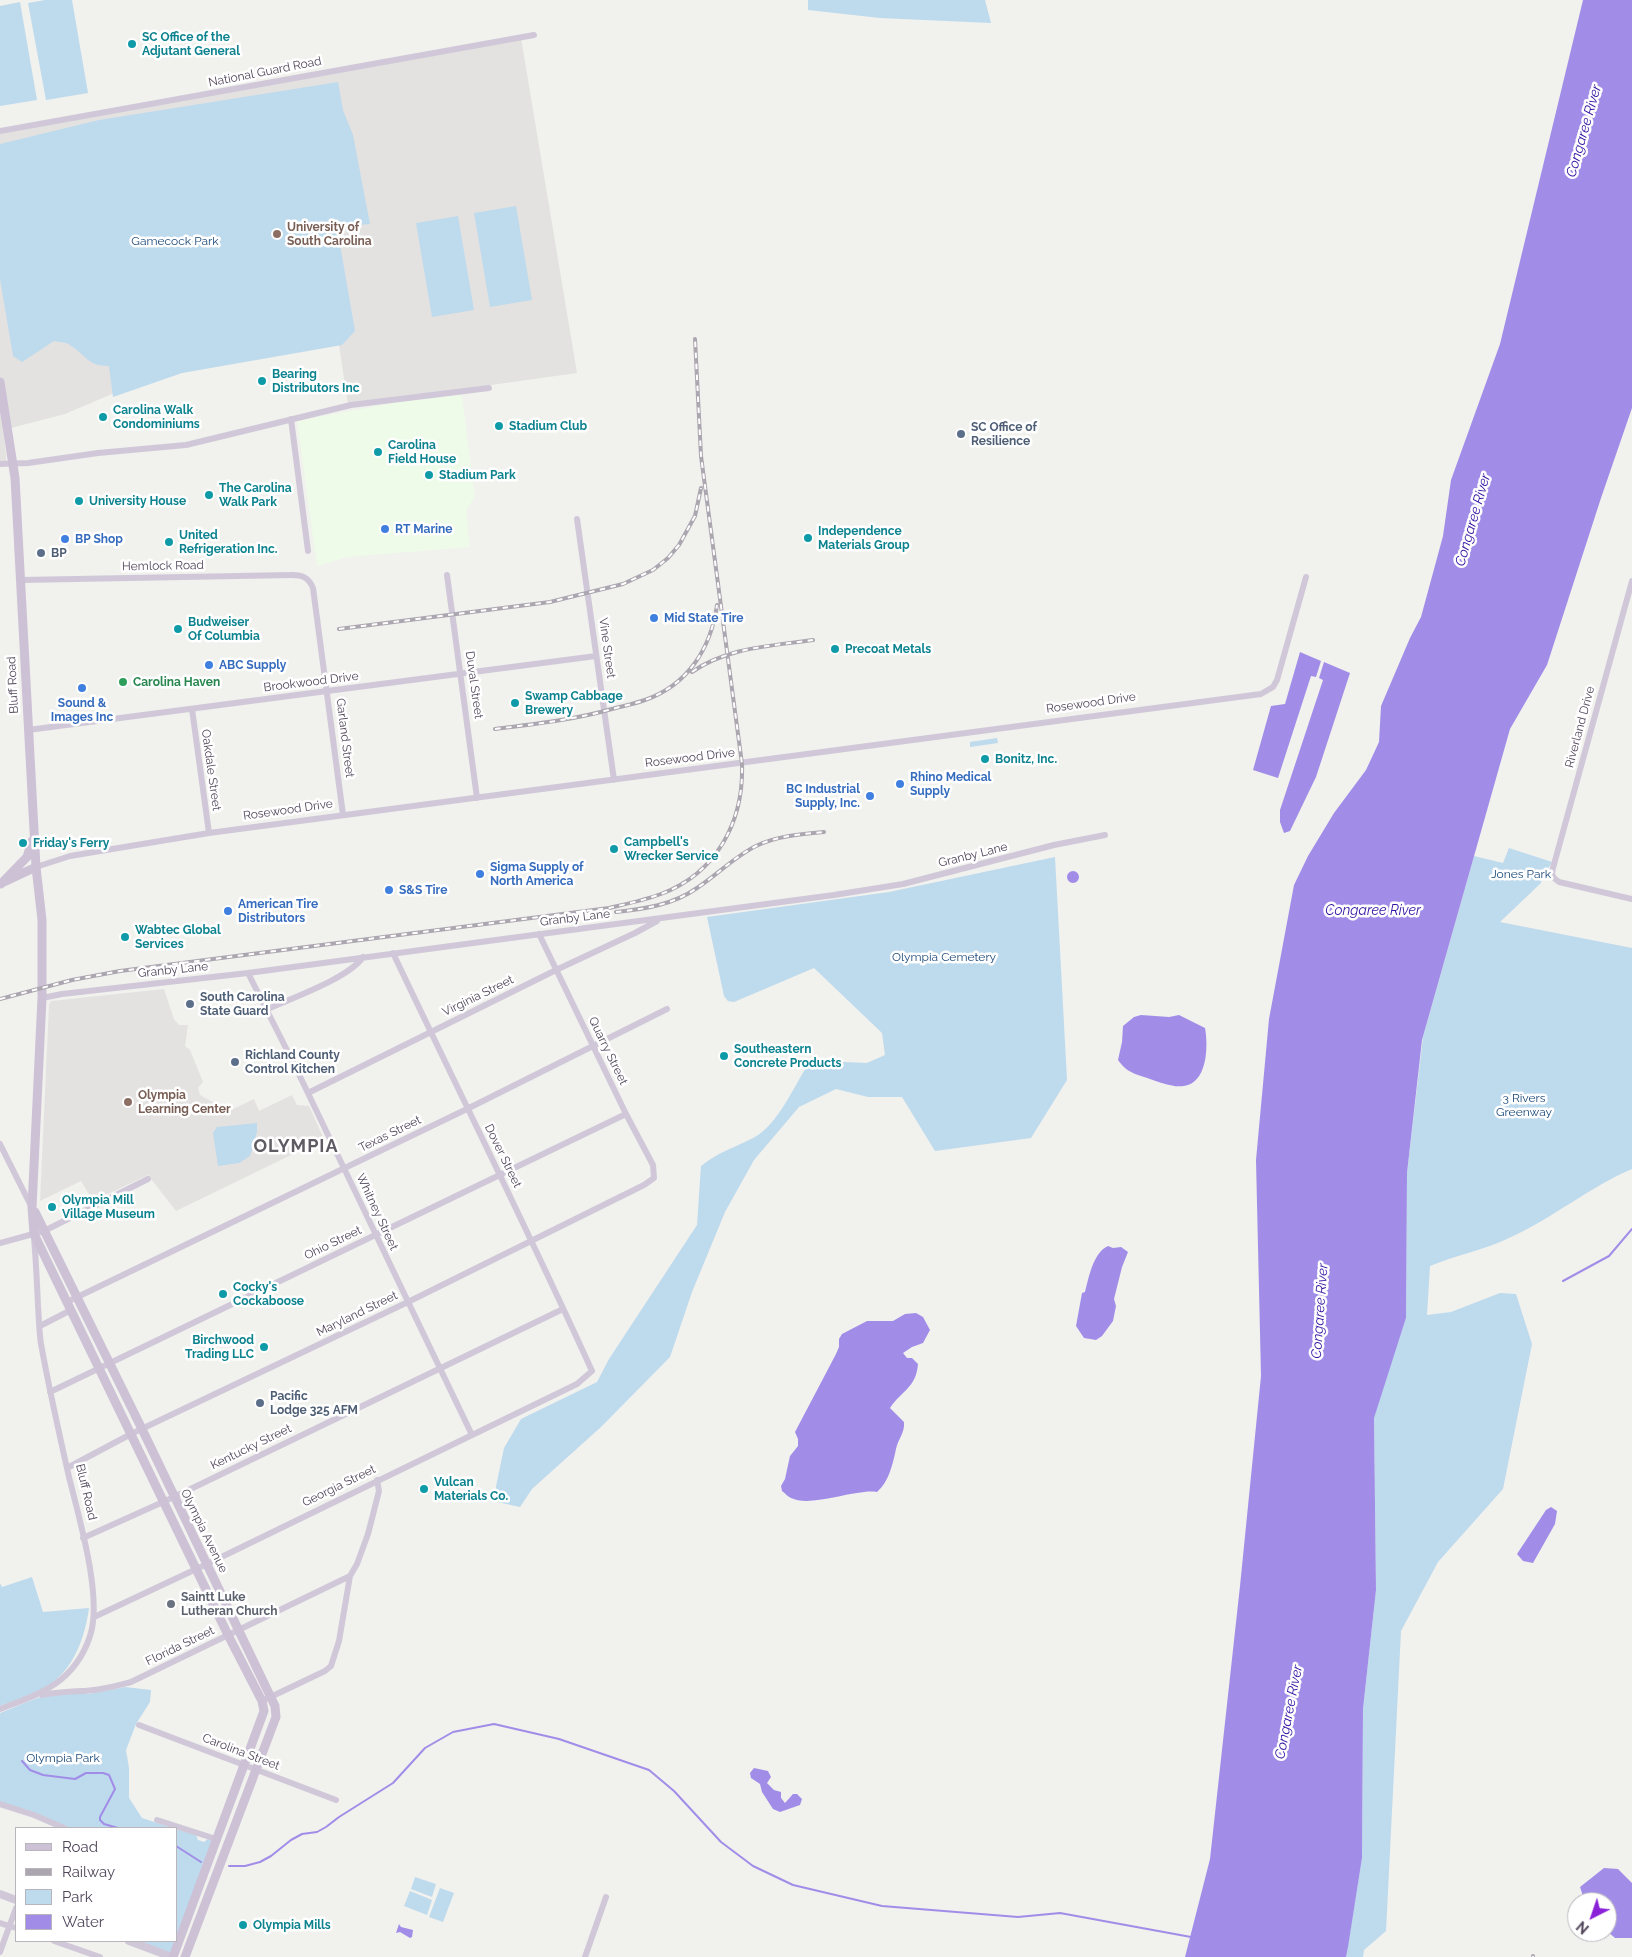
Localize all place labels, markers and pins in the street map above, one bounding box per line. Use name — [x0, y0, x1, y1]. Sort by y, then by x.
place label: SC Office of the Adjutant General — [142, 30, 240, 58]
marker: SC Office of the Adjutant General — [126, 38, 138, 50]
place label: University of South Carolina — [287, 220, 372, 248]
marker: University of South Carolina — [271, 228, 283, 240]
place label: Bearing Distributors Inc — [272, 367, 360, 395]
marker: Bearing Distributors Inc — [256, 375, 268, 387]
place label: Carolina Walk Condominiums — [113, 403, 200, 431]
marker: Carolina Walk Condominiums — [97, 411, 109, 423]
place label: Stadium Club — [509, 419, 587, 433]
marker: Stadium Club — [493, 420, 505, 432]
place label: SC Office of Resilience — [971, 420, 1037, 448]
marker: SC Office of Resilience — [955, 428, 967, 440]
place label: Carolina Field House — [388, 438, 456, 466]
marker: Carolina Field House — [372, 446, 384, 458]
place label: Stadium Park — [439, 468, 516, 482]
marker: Stadium Park — [423, 469, 435, 481]
place label: The Carolina Walk Park — [219, 481, 292, 509]
marker: The Carolina Walk Park — [203, 489, 215, 501]
place label: University House — [89, 494, 186, 508]
marker: University House — [73, 495, 85, 507]
place label: RT Marine — [395, 522, 453, 536]
marker: RT Marine — [379, 523, 391, 535]
place label: Independence Materials Group — [818, 524, 910, 552]
place label: United Refrigeration Inc. — [179, 528, 278, 556]
place label: BP Shop — [75, 532, 123, 546]
marker: Independence Materials Group — [802, 532, 814, 544]
marker: BP Shop — [59, 533, 71, 545]
marker: United Refrigeration Inc. — [163, 536, 175, 548]
place label: BP — [51, 546, 67, 560]
marker: BP — [35, 547, 47, 559]
place label: Mid State Tire — [664, 611, 744, 625]
marker: Mid State Tire — [648, 612, 660, 624]
place label: Budweiser Of Columbia — [188, 615, 260, 643]
marker: Budweiser Of Columbia — [172, 623, 184, 635]
place label: Precoat Metals — [845, 642, 931, 656]
marker: Precoat Metals — [829, 643, 841, 655]
place label: ABC Supply — [219, 658, 286, 672]
marker: ABC Supply — [203, 659, 215, 671]
place label: Carolina Haven — [133, 675, 220, 689]
marker: Carolina Haven — [117, 676, 129, 688]
marker: Sound & Images Inc — [76, 682, 88, 694]
place label: Swamp Cabbage Brewery — [525, 689, 623, 717]
place label: Sound & Images Inc — [51, 696, 113, 724]
marker: Swamp Cabbage Brewery — [509, 697, 521, 709]
place label: Bonitz, Inc. — [995, 752, 1057, 766]
marker: Bonitz, Inc. — [979, 753, 991, 765]
place label: Rhino Medical Supply — [910, 770, 991, 798]
marker: Rhino Medical Supply — [894, 778, 906, 790]
place label: BC Industrial Supply, Inc. — [786, 782, 860, 810]
marker: BC Industrial Supply, Inc. — [864, 790, 876, 802]
place label: Campbell's Wrecker Service — [624, 835, 718, 863]
place label: Friday's Ferry — [33, 836, 109, 850]
marker: Friday's Ferry — [17, 837, 29, 849]
marker: Campbell's Wrecker Service — [608, 843, 620, 855]
place label: Sigma Supply of North America — [490, 860, 584, 888]
marker: Sigma Supply of North America — [474, 868, 486, 880]
place label: S&S Tire — [399, 883, 447, 897]
marker: S&S Tire — [383, 884, 395, 896]
place label: American Tire Distributors — [238, 897, 318, 925]
marker: American Tire Distributors — [222, 905, 234, 917]
place label: Wabtec Global Services — [135, 923, 221, 951]
marker: Wabtec Global Services — [119, 931, 131, 943]
place label: South Carolina State Guard — [200, 990, 285, 1018]
marker: South Carolina State Guard — [184, 998, 196, 1010]
place label: Southeastern Concrete Products — [734, 1042, 842, 1070]
place label: Richland County Control Kitchen — [245, 1048, 340, 1076]
marker: Southeastern Concrete Products — [718, 1050, 730, 1062]
marker: Richland County Control Kitchen — [229, 1056, 241, 1068]
place label: Olympia Learning Center — [138, 1088, 231, 1116]
marker: Olympia Learning Center — [122, 1096, 134, 1108]
place label: Olympia Mill Village Museum — [62, 1193, 155, 1221]
marker: Olympia Mill Village Museum — [46, 1201, 58, 1213]
place label: Cocky's Cockaboose — [233, 1280, 304, 1308]
marker: Cocky's Cockaboose — [217, 1288, 229, 1300]
place label: Birchwood Trading LLC — [185, 1333, 254, 1361]
marker: Birchwood Trading LLC — [258, 1341, 270, 1353]
place label: Pacific Lodge 325 AFM — [270, 1389, 358, 1417]
marker: Pacific Lodge 325 AFM — [254, 1397, 266, 1409]
place label: Vulcan Materials Co. — [434, 1475, 508, 1503]
marker: Vulcan Materials Co. — [418, 1483, 430, 1495]
place label: Saintt Luke Lutheran Church — [181, 1590, 278, 1618]
marker: Saintt Luke Lutheran Church — [165, 1598, 177, 1610]
place label: Olympia Mills — [253, 1918, 331, 1932]
marker: Olympia Mills — [237, 1919, 249, 1931]

